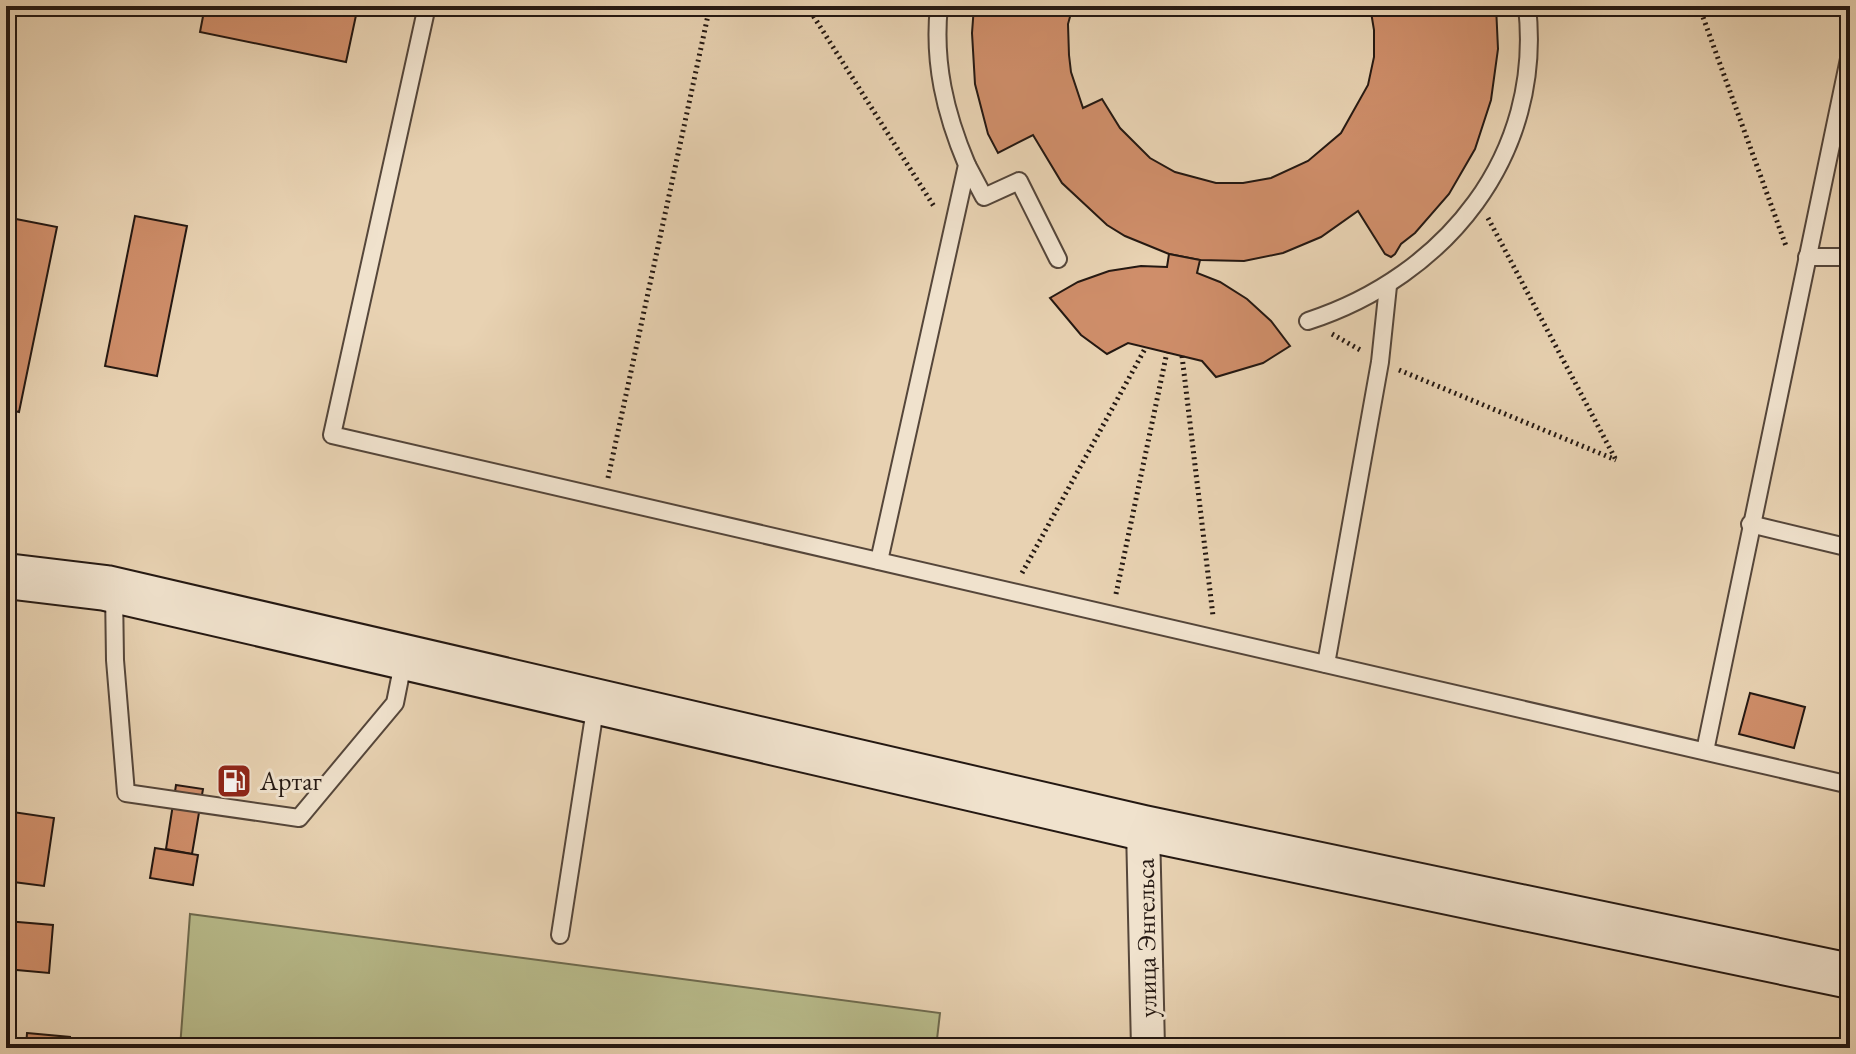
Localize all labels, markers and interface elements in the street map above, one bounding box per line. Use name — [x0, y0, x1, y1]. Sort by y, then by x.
fuel station icon: Артаг — [215, 762, 253, 800]
place label: Артаг — [259, 764, 322, 798]
street label: улица Энгельса — [1128, 857, 1164, 1018]

